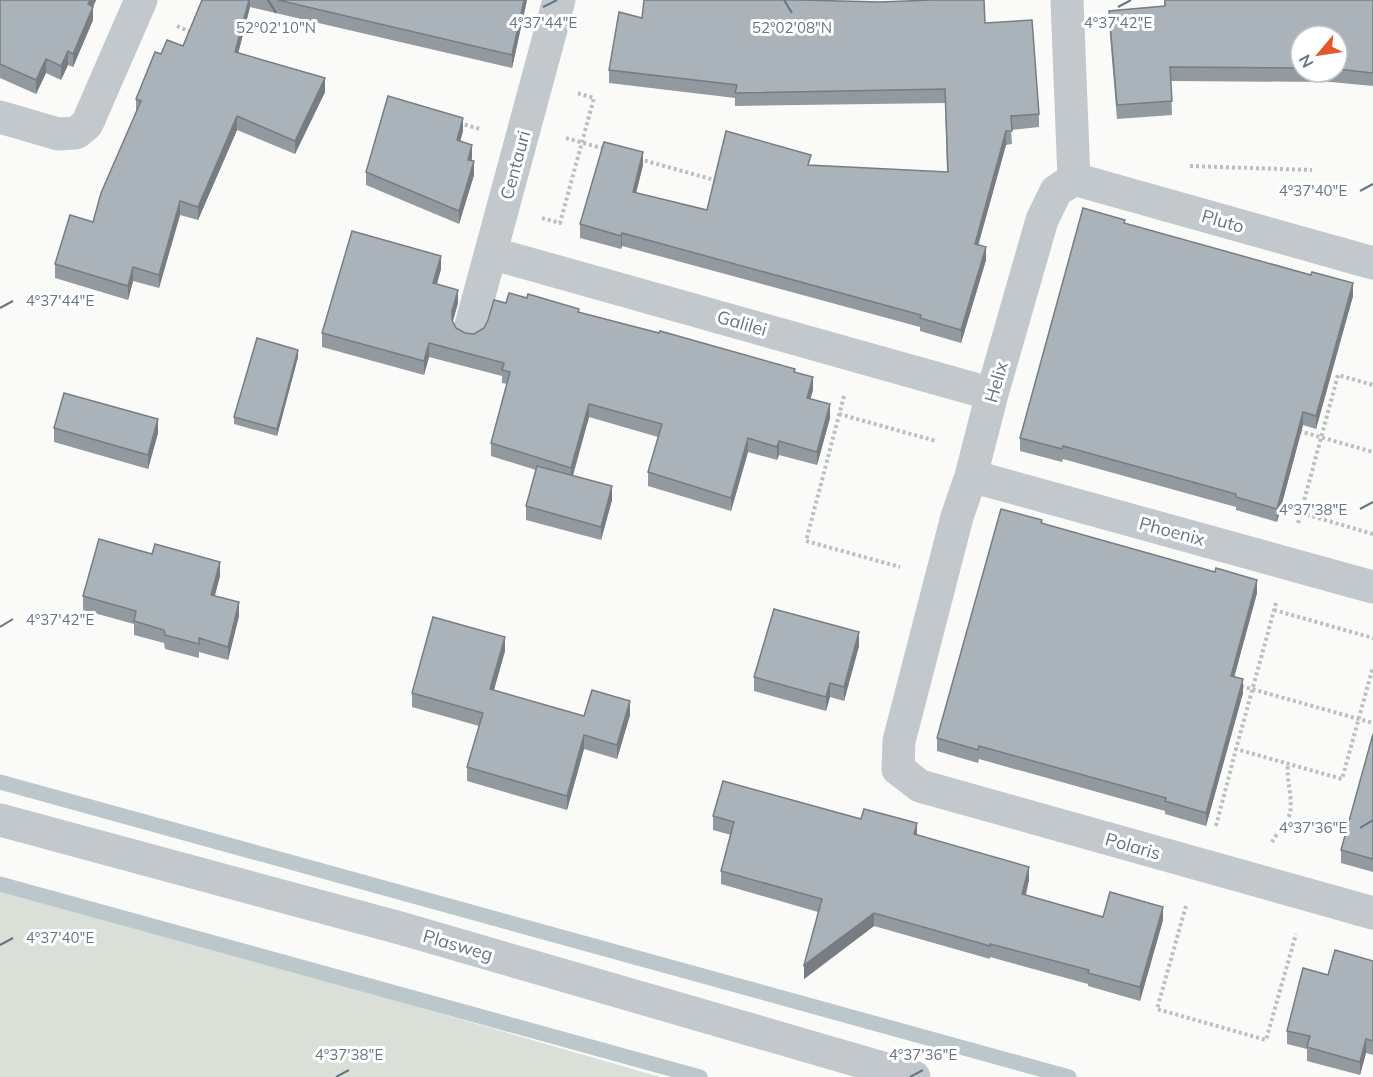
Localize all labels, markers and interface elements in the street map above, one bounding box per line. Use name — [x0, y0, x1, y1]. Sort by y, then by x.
text: 4°37'44"E — [509, 13, 577, 32]
text: 4°37'42"E — [1084, 13, 1152, 32]
text: 52°02'10"N — [236, 18, 316, 37]
text: 52°02'08"N — [752, 18, 832, 37]
north arrow — [1289, 24, 1349, 84]
text: N — [1294, 51, 1318, 71]
street label: Centauri — [495, 128, 535, 202]
text: 4°37'40"E — [1279, 181, 1347, 200]
street label: Pluto — [1199, 204, 1247, 238]
text: 4°37'44"E — [26, 291, 94, 310]
street label: Galilei — [714, 305, 770, 341]
street label: Helix — [979, 358, 1013, 405]
text: 4°37'38"E — [1279, 500, 1347, 519]
street label: Phoenix — [1137, 511, 1208, 551]
text: 4°37'42"E — [26, 610, 94, 629]
text: 4°37'36"E — [1279, 818, 1347, 837]
street label: Polaris — [1103, 827, 1163, 865]
street label: Plasweg — [420, 924, 496, 966]
text: 4°37'40"E — [26, 928, 94, 947]
text: 4°37'38"E — [315, 1045, 383, 1064]
text: 4°37'36"E — [889, 1045, 957, 1064]

